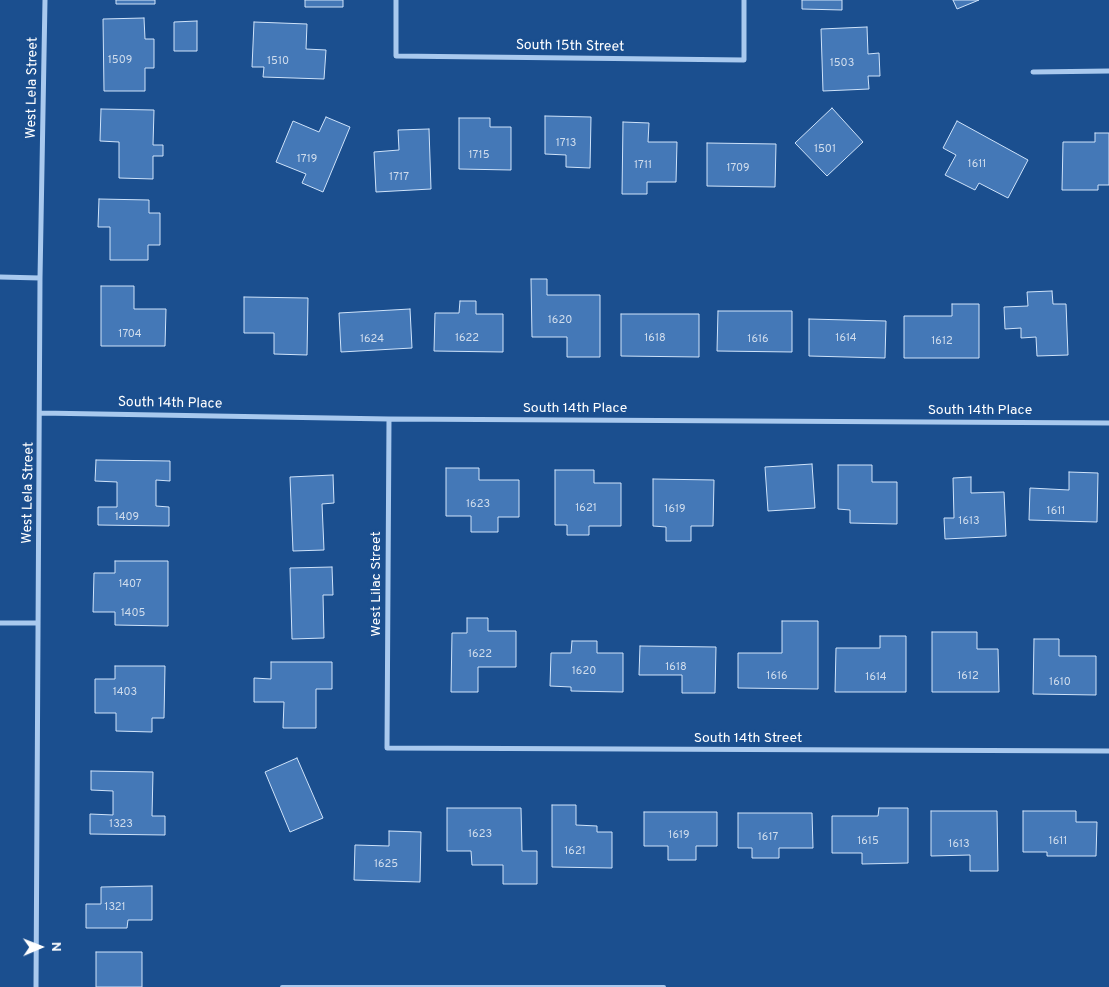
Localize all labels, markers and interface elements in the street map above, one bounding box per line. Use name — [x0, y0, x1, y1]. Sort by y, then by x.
street label: West Lela Street — [24, 37, 42, 139]
street label: South 15th Street — [516, 38, 624, 56]
house number: 1509 — [108, 54, 132, 68]
house number: 1510 — [267, 55, 289, 69]
house number: 1503 — [830, 57, 854, 71]
house number: 1713 — [556, 137, 576, 151]
house number: 1501 — [814, 143, 836, 157]
house number: 1715 — [469, 149, 489, 163]
house number: 1719 — [297, 153, 317, 167]
house number: 1611 — [968, 158, 986, 172]
house number: 1711 — [634, 159, 652, 173]
house number: 1709 — [726, 162, 750, 176]
house number: 1717 — [389, 171, 409, 185]
house number: 1620 — [548, 314, 572, 328]
house number: 1704 — [118, 328, 142, 342]
house number: 1622 — [455, 332, 479, 346]
house number: 1618 — [644, 332, 666, 346]
house number: 1614 — [835, 332, 857, 346]
house number: 1624 — [360, 333, 384, 347]
house number: 1616 — [747, 333, 769, 347]
house number: 1612 — [931, 335, 953, 349]
street label: South 14th Place — [118, 395, 222, 413]
street label: South 14th Place — [523, 401, 627, 417]
street label: South 14th Place — [928, 403, 1032, 419]
street label: West Lela Street — [20, 442, 38, 544]
house number: 1623 — [466, 498, 490, 512]
house number: 1621 — [575, 502, 597, 516]
house number: 1619 — [664, 503, 686, 517]
house number: 1611 — [1047, 505, 1065, 519]
house number: 1409 — [115, 511, 139, 525]
house number: 1613 — [958, 515, 980, 529]
street label: West Lilac Street — [369, 531, 385, 637]
house number: 1407 — [118, 578, 142, 592]
house number: 1405 — [121, 607, 145, 621]
house number: 1622 — [468, 648, 492, 662]
house number: 1618 — [665, 661, 687, 675]
house number: 1620 — [572, 665, 596, 679]
house number: 1616 — [766, 670, 788, 684]
house number: 1612 — [957, 670, 979, 684]
house number: 1614 — [865, 671, 887, 685]
house number: 1610 — [1049, 676, 1071, 690]
house number: 1403 — [113, 686, 137, 700]
street label: South 14th Street — [694, 731, 802, 747]
house number: 1323 — [109, 818, 133, 832]
house number: 1623 — [468, 828, 492, 842]
house number: 1619 — [668, 829, 690, 843]
house number: 1617 — [758, 831, 778, 845]
house number: 1615 — [857, 835, 879, 849]
house number: 1611 — [1049, 835, 1067, 849]
house number: 1613 — [948, 838, 970, 852]
house number: 1621 — [564, 845, 586, 859]
house number: 1625 — [374, 858, 398, 872]
house number: 1321 — [104, 901, 126, 915]
north arrow — [15, 922, 65, 972]
text: N — [47, 942, 64, 952]

